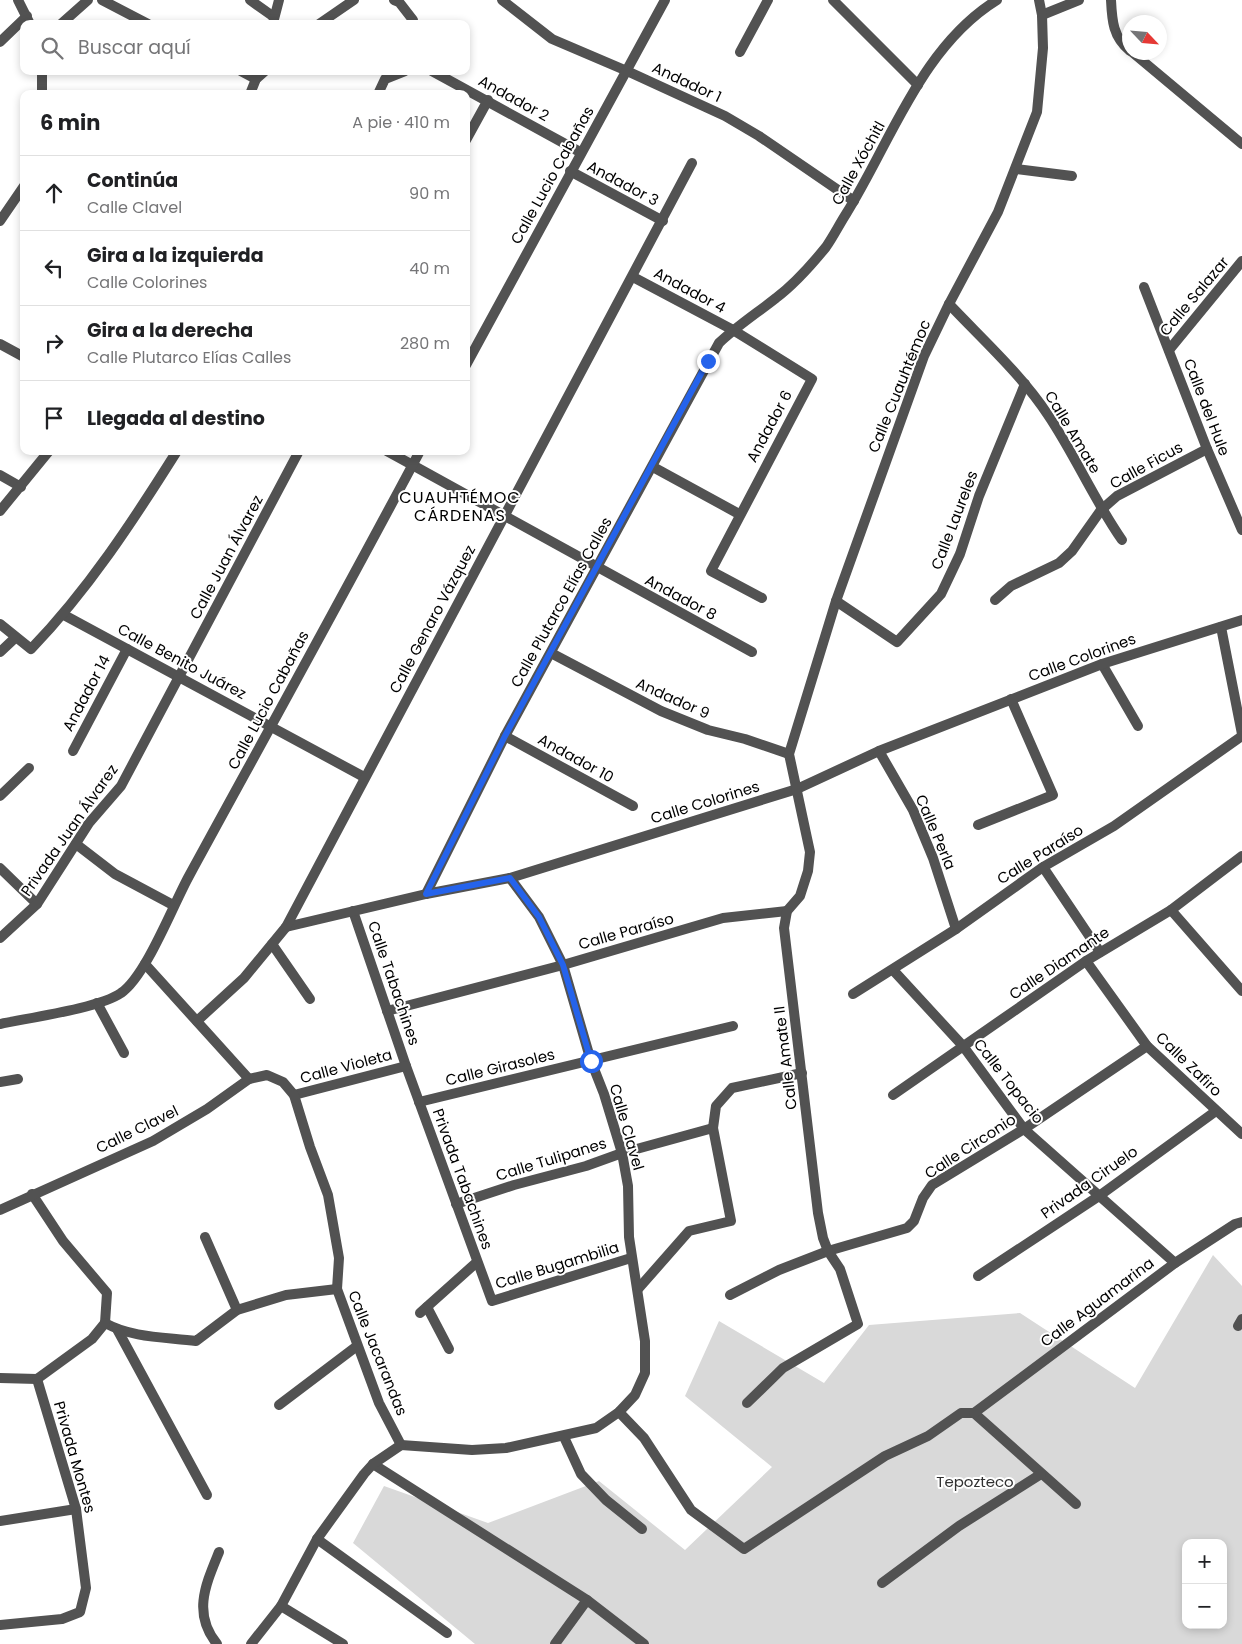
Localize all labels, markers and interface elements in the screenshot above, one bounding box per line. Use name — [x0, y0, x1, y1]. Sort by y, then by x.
north arrow — [1122, 15, 1167, 60]
search box — [20, 20, 470, 75]
icon: search — [38, 34, 66, 62]
text: Buscar aquí — [78, 34, 191, 61]
street label: Andador 1 — [649, 57, 725, 107]
street label: Andador 2 — [475, 70, 553, 126]
street label: Calle Lucio Cabañas — [505, 102, 599, 248]
text: 6 min — [40, 108, 100, 137]
text: A pie · 410 m — [352, 111, 450, 134]
street label: Calle Xóchitl — [826, 117, 890, 209]
street label: Andador 3 — [584, 155, 662, 211]
text: Continúa — [87, 167, 178, 194]
icon: ahead — [40, 179, 68, 207]
text: 90 m — [409, 182, 450, 205]
text: Calle Clavel — [87, 196, 182, 219]
text: Gira a la izquierda — [87, 242, 264, 269]
street label: Calle Salazar — [1155, 252, 1234, 340]
icon: left — [40, 254, 68, 282]
text: 40 m — [409, 257, 450, 280]
street label: Andador 4 — [650, 262, 730, 318]
text: Calle Colorines — [87, 271, 207, 294]
street label: Calle Cuauhtémoc — [863, 316, 935, 456]
text: Gira a la derecha — [87, 317, 253, 344]
icon: right — [40, 329, 68, 357]
text: 280 m — [400, 332, 450, 355]
text: Calle Plutarco Elías Calles — [87, 346, 291, 369]
route end — [697, 350, 720, 373]
street label: Calle del Hule — [1179, 355, 1235, 459]
street label: Andador 6 — [741, 386, 797, 466]
street label: Calle Amate — [1040, 387, 1106, 477]
icon: arrive — [40, 404, 68, 432]
text: Llegada al destino — [87, 405, 265, 432]
street label: Calle Ficus — [1106, 436, 1186, 494]
street label: Calle Laureles — [926, 467, 983, 572]
district label: CUAUHTÉMOC CÁRDENAS — [399, 486, 521, 527]
street label: Calle Juan Álvarez — [184, 491, 268, 623]
street label: Calle Plutarco Elías Calles — [505, 513, 617, 691]
street label: Calle Genaro Vázquez — [384, 541, 480, 697]
street label: Andador 8 — [641, 569, 721, 625]
street label: Calle Benito Juárez — [114, 618, 250, 704]
street label: Calle Lucio Cabañas — [222, 627, 314, 773]
street label: Calle Colorines — [1025, 628, 1139, 686]
street label: Andador 14 — [57, 651, 115, 735]
street label: Andador 9 — [633, 672, 713, 724]
street label: Andador 10 — [534, 729, 618, 787]
street label: Privada Juan Álvarez — [16, 760, 122, 900]
street label: Calle Colorines — [648, 775, 762, 829]
street label: Calle Perla — [911, 791, 961, 873]
street label: Calle Paraíso — [993, 819, 1087, 889]
street label: Calle Paraíso — [576, 907, 676, 955]
street label: Calle Tabachines — [363, 918, 425, 1048]
street label: Calle Diamante — [1005, 922, 1113, 1004]
street label: Calle Amate II — [768, 1005, 802, 1111]
street label: Calle Zafiro — [1151, 1027, 1227, 1101]
street label: Calle Topacio — [969, 1034, 1049, 1128]
street label: Calle Girasoles — [443, 1043, 557, 1091]
street label: Calle Violeta — [298, 1044, 394, 1088]
route start — [580, 1050, 603, 1073]
street label: Calle Clavel — [605, 1081, 649, 1173]
street label: Calle Clavel — [92, 1100, 182, 1158]
street label: Privada Tabachines — [428, 1106, 498, 1253]
street label: Calle Circonio — [920, 1109, 1020, 1183]
street label: Calle Tulipanes — [493, 1132, 609, 1186]
street label: Privada Ciruelo — [1036, 1141, 1142, 1223]
street label: Calle Bugambilia — [493, 1236, 621, 1294]
street label: Calle Aguamarina — [1036, 1252, 1158, 1352]
street label: Calle Jacarandas — [343, 1287, 413, 1419]
street label: Privada Montes — [49, 1399, 101, 1516]
park label: Tepozteco — [936, 1471, 1014, 1492]
map controls — [1182, 1539, 1227, 1629]
button: + — [1182, 1539, 1227, 1584]
button: − — [1182, 1584, 1227, 1629]

